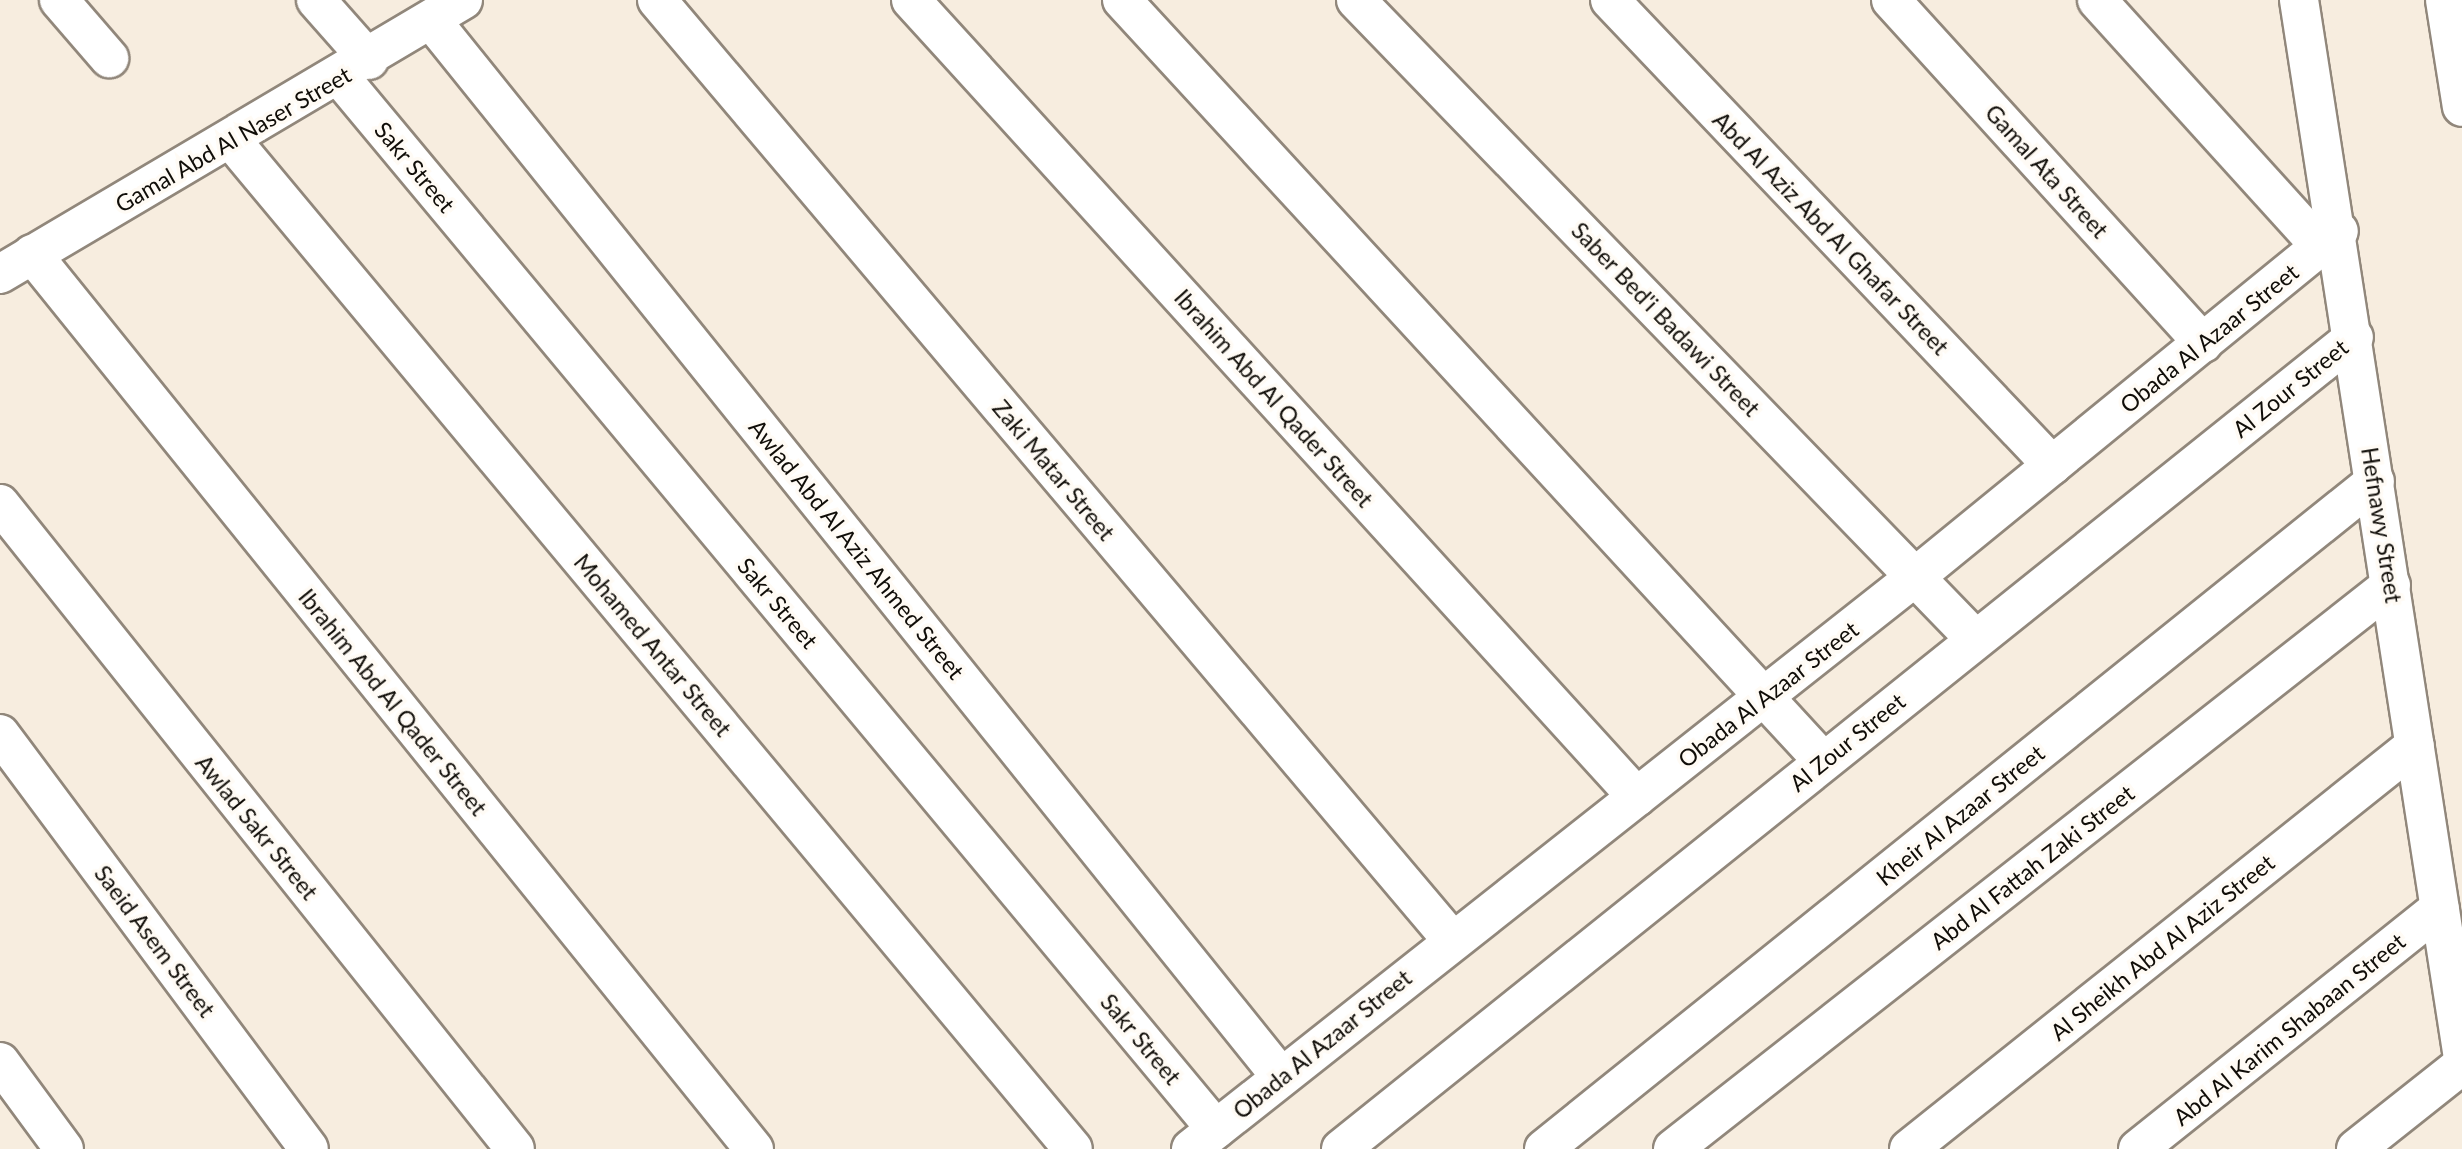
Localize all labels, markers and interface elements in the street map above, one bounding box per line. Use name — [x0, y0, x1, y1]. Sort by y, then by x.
street label: Gamal Abd Al Naser Street — [109, 60, 357, 218]
street label: Gamal Ata Street — [1980, 98, 2114, 244]
street label: Abd Al Aziz Abd Al Ghafar Street — [1706, 104, 1956, 362]
street label: Sakr Street — [369, 116, 461, 218]
street label: Saber Bed'i Badawi Street — [1566, 216, 1766, 422]
street label: Obada Al Azaar Street — [2114, 257, 2304, 419]
street label: Ibrahim Abd Al Qader Street — [1168, 283, 1380, 513]
street label: Al Zour Street — [2227, 333, 2353, 443]
street label: Zaki Matar Street — [987, 394, 1121, 546]
street label: Awlad Abd Al Aziz Ahmed Street — [743, 412, 971, 686]
street label: Hefnawy Street — [2356, 445, 2408, 605]
street label: Mohamed Antar Street — [568, 548, 738, 742]
street label: Sakr Street — [732, 552, 824, 654]
street label: Ibrahim Abd Al Qader Street — [292, 582, 494, 822]
street label: Obada Al Azaar Street — [1672, 614, 1864, 774]
street label: Al Zour Street — [1784, 687, 1910, 797]
street label: Kheir Al Azaar Street — [1870, 738, 2050, 892]
street label: Awlad Sakr Street — [190, 749, 324, 905]
street label: Abd Al Fattah Zaki Street — [1924, 779, 2140, 955]
street label: Al Sheikh Abd Al Aziz Street — [2044, 847, 2280, 1047]
street label: Saeid Asem Street — [89, 860, 221, 1022]
street label: Abd Al Karim Shabaan Street — [2167, 927, 2411, 1131]
street label: Obada Al Azaar Street — [1227, 963, 1417, 1125]
street label: Sakr Street — [1095, 988, 1187, 1090]

